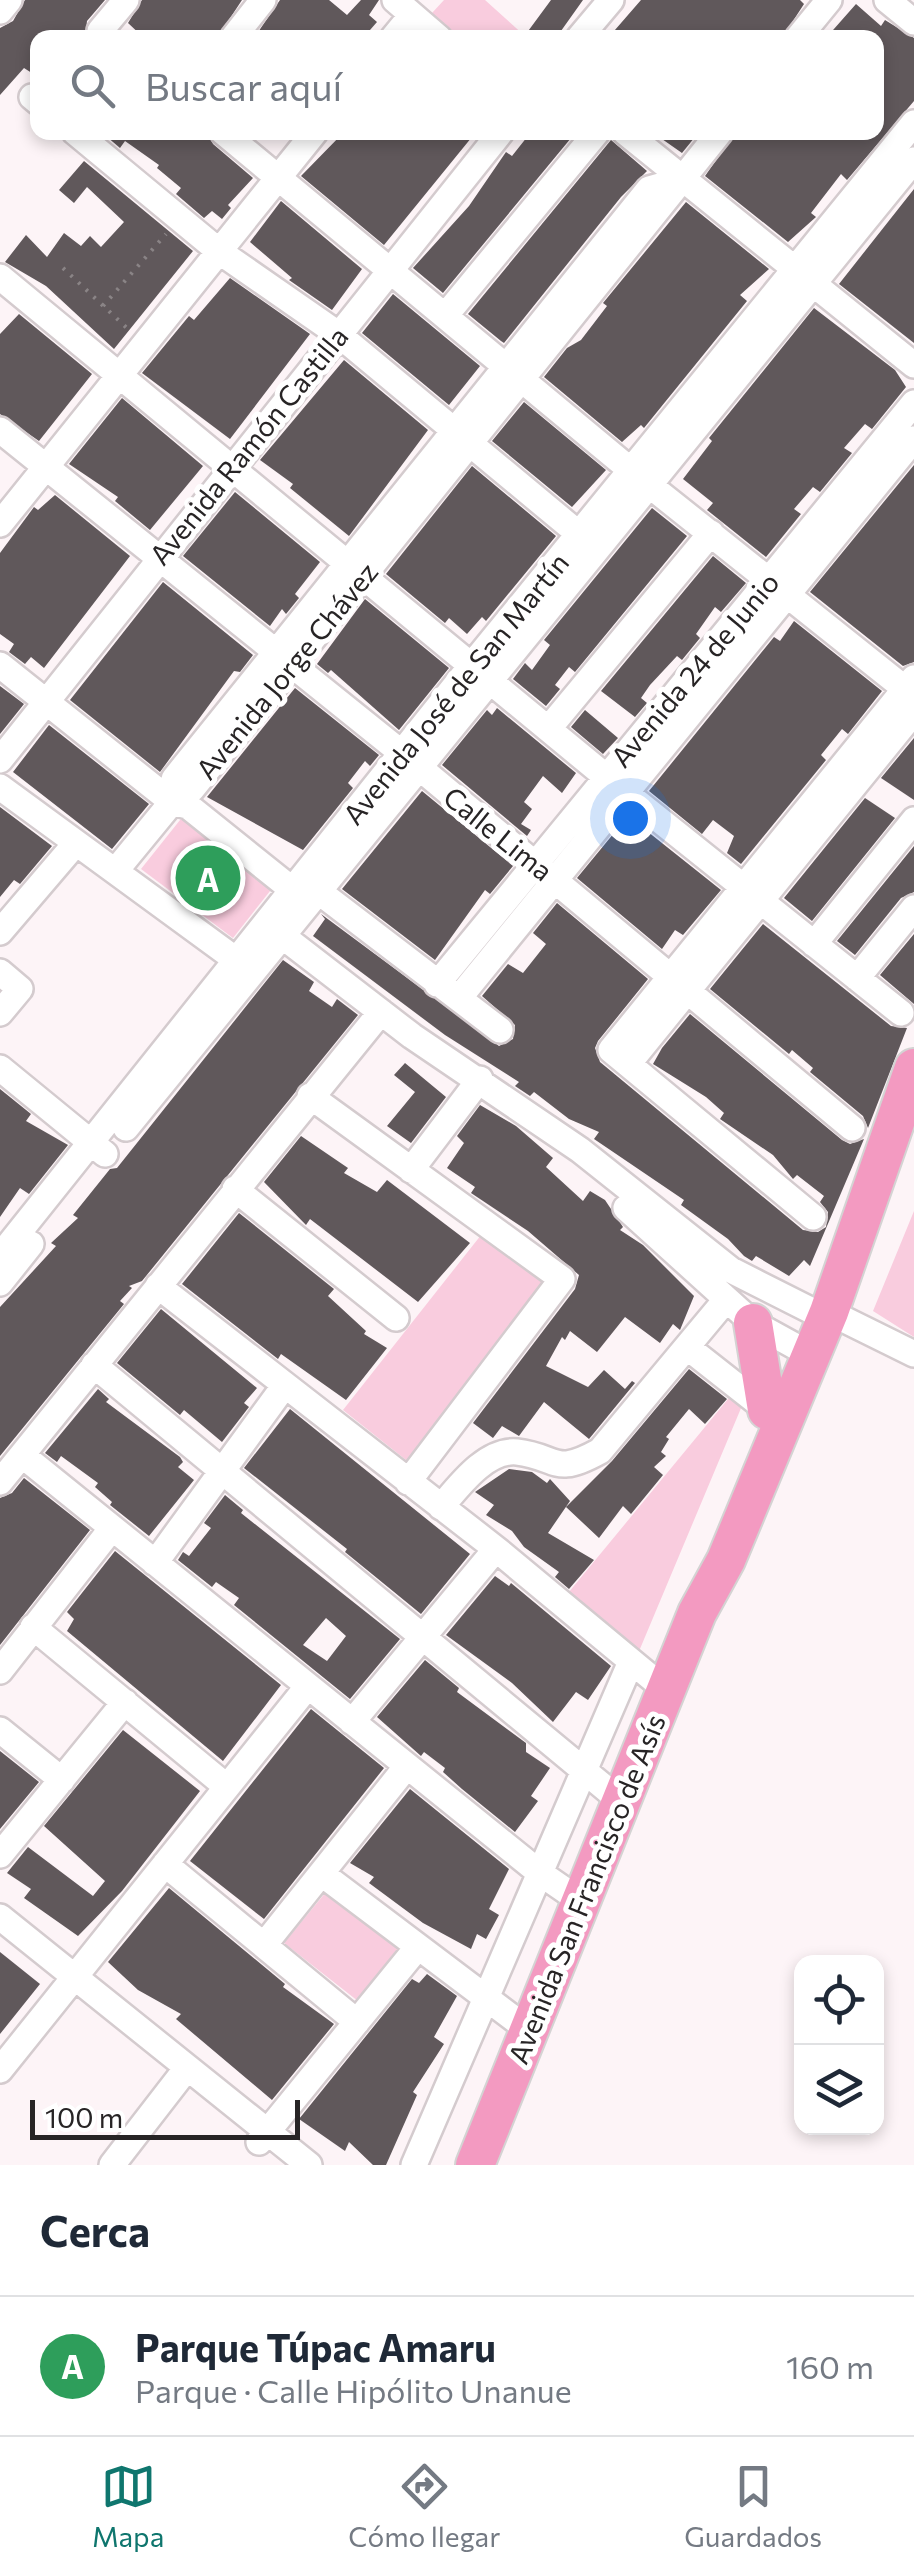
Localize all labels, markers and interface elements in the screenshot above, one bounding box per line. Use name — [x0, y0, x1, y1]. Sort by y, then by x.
search box — [30, 30, 884, 140]
icon: search — [65, 58, 120, 113]
text: Buscar aquí — [145, 62, 342, 109]
street label: Avenida Ramón Castilla — [142, 320, 355, 571]
street label: Avenida José de San Martín — [335, 546, 575, 831]
street label: Avenida Jorge Chávez — [188, 555, 384, 786]
street label: Avenida 24 de Junio — [603, 565, 786, 774]
street label: Calle Lima — [437, 779, 560, 887]
your location — [605, 793, 656, 844]
pin: A — [176, 840, 240, 916]
street label: Avenida San Francisco de Asís — [500, 1709, 672, 2068]
map controls — [794, 1955, 884, 2135]
button: locate — [794, 1955, 884, 2045]
button: layers — [794, 2045, 884, 2135]
scale bar — [30, 2095, 300, 2140]
text: 100 m — [45, 2100, 123, 2134]
text: Cerca — [40, 2204, 150, 2256]
text: Parque Túpac Amaru — [135, 2323, 496, 2370]
text: A — [61, 2346, 84, 2386]
text: 160 m — [786, 2346, 874, 2386]
text: Parque · Calle Hipólito Unanue — [135, 2370, 572, 2410]
tab: Mapa — [92, 2459, 164, 2553]
tab: Cómo llegar — [348, 2459, 500, 2553]
tab: Guardados — [684, 2459, 822, 2553]

